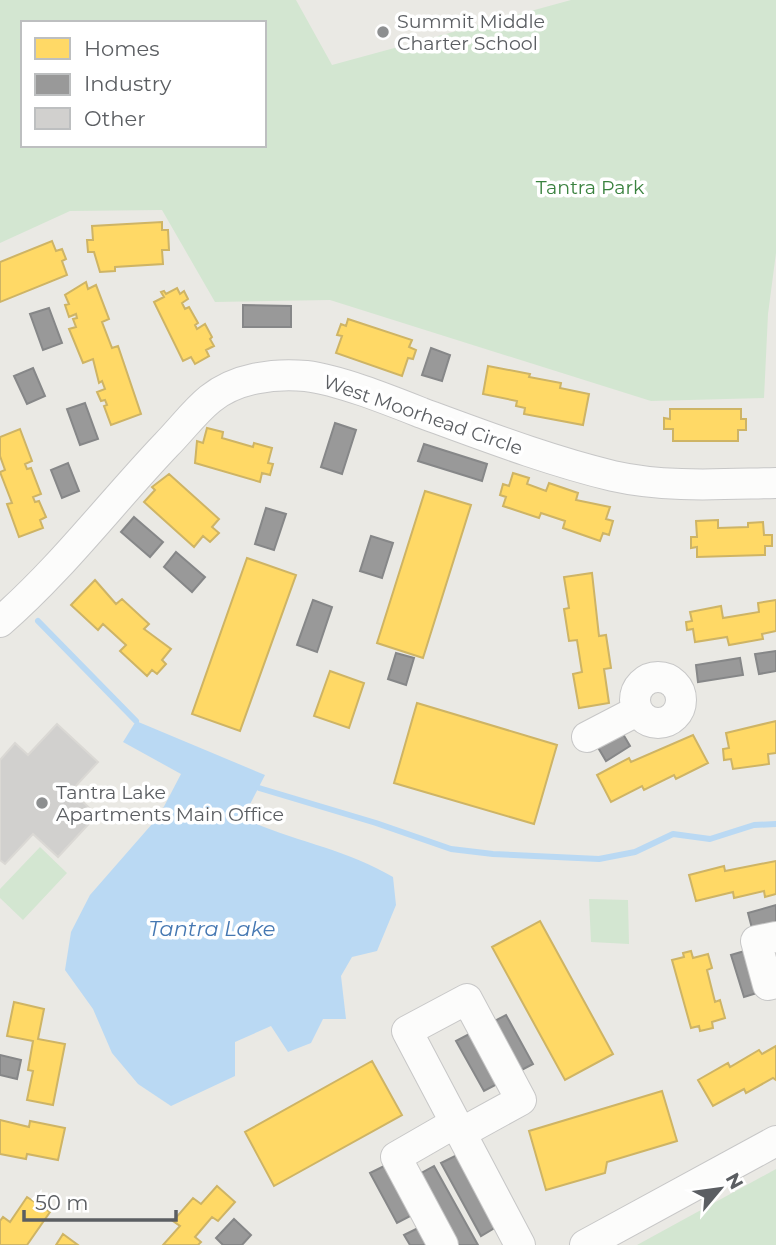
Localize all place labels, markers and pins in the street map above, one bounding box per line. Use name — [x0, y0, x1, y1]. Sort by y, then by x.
place label: Summit Middle Charter School — [397, 10, 545, 55]
marker: Summit Middle Charter School — [375, 24, 391, 40]
place label: Tantra Lake Apartments Main Office — [56, 781, 284, 826]
marker: Tantra Lake Apartments Main Office — [34, 795, 50, 811]

